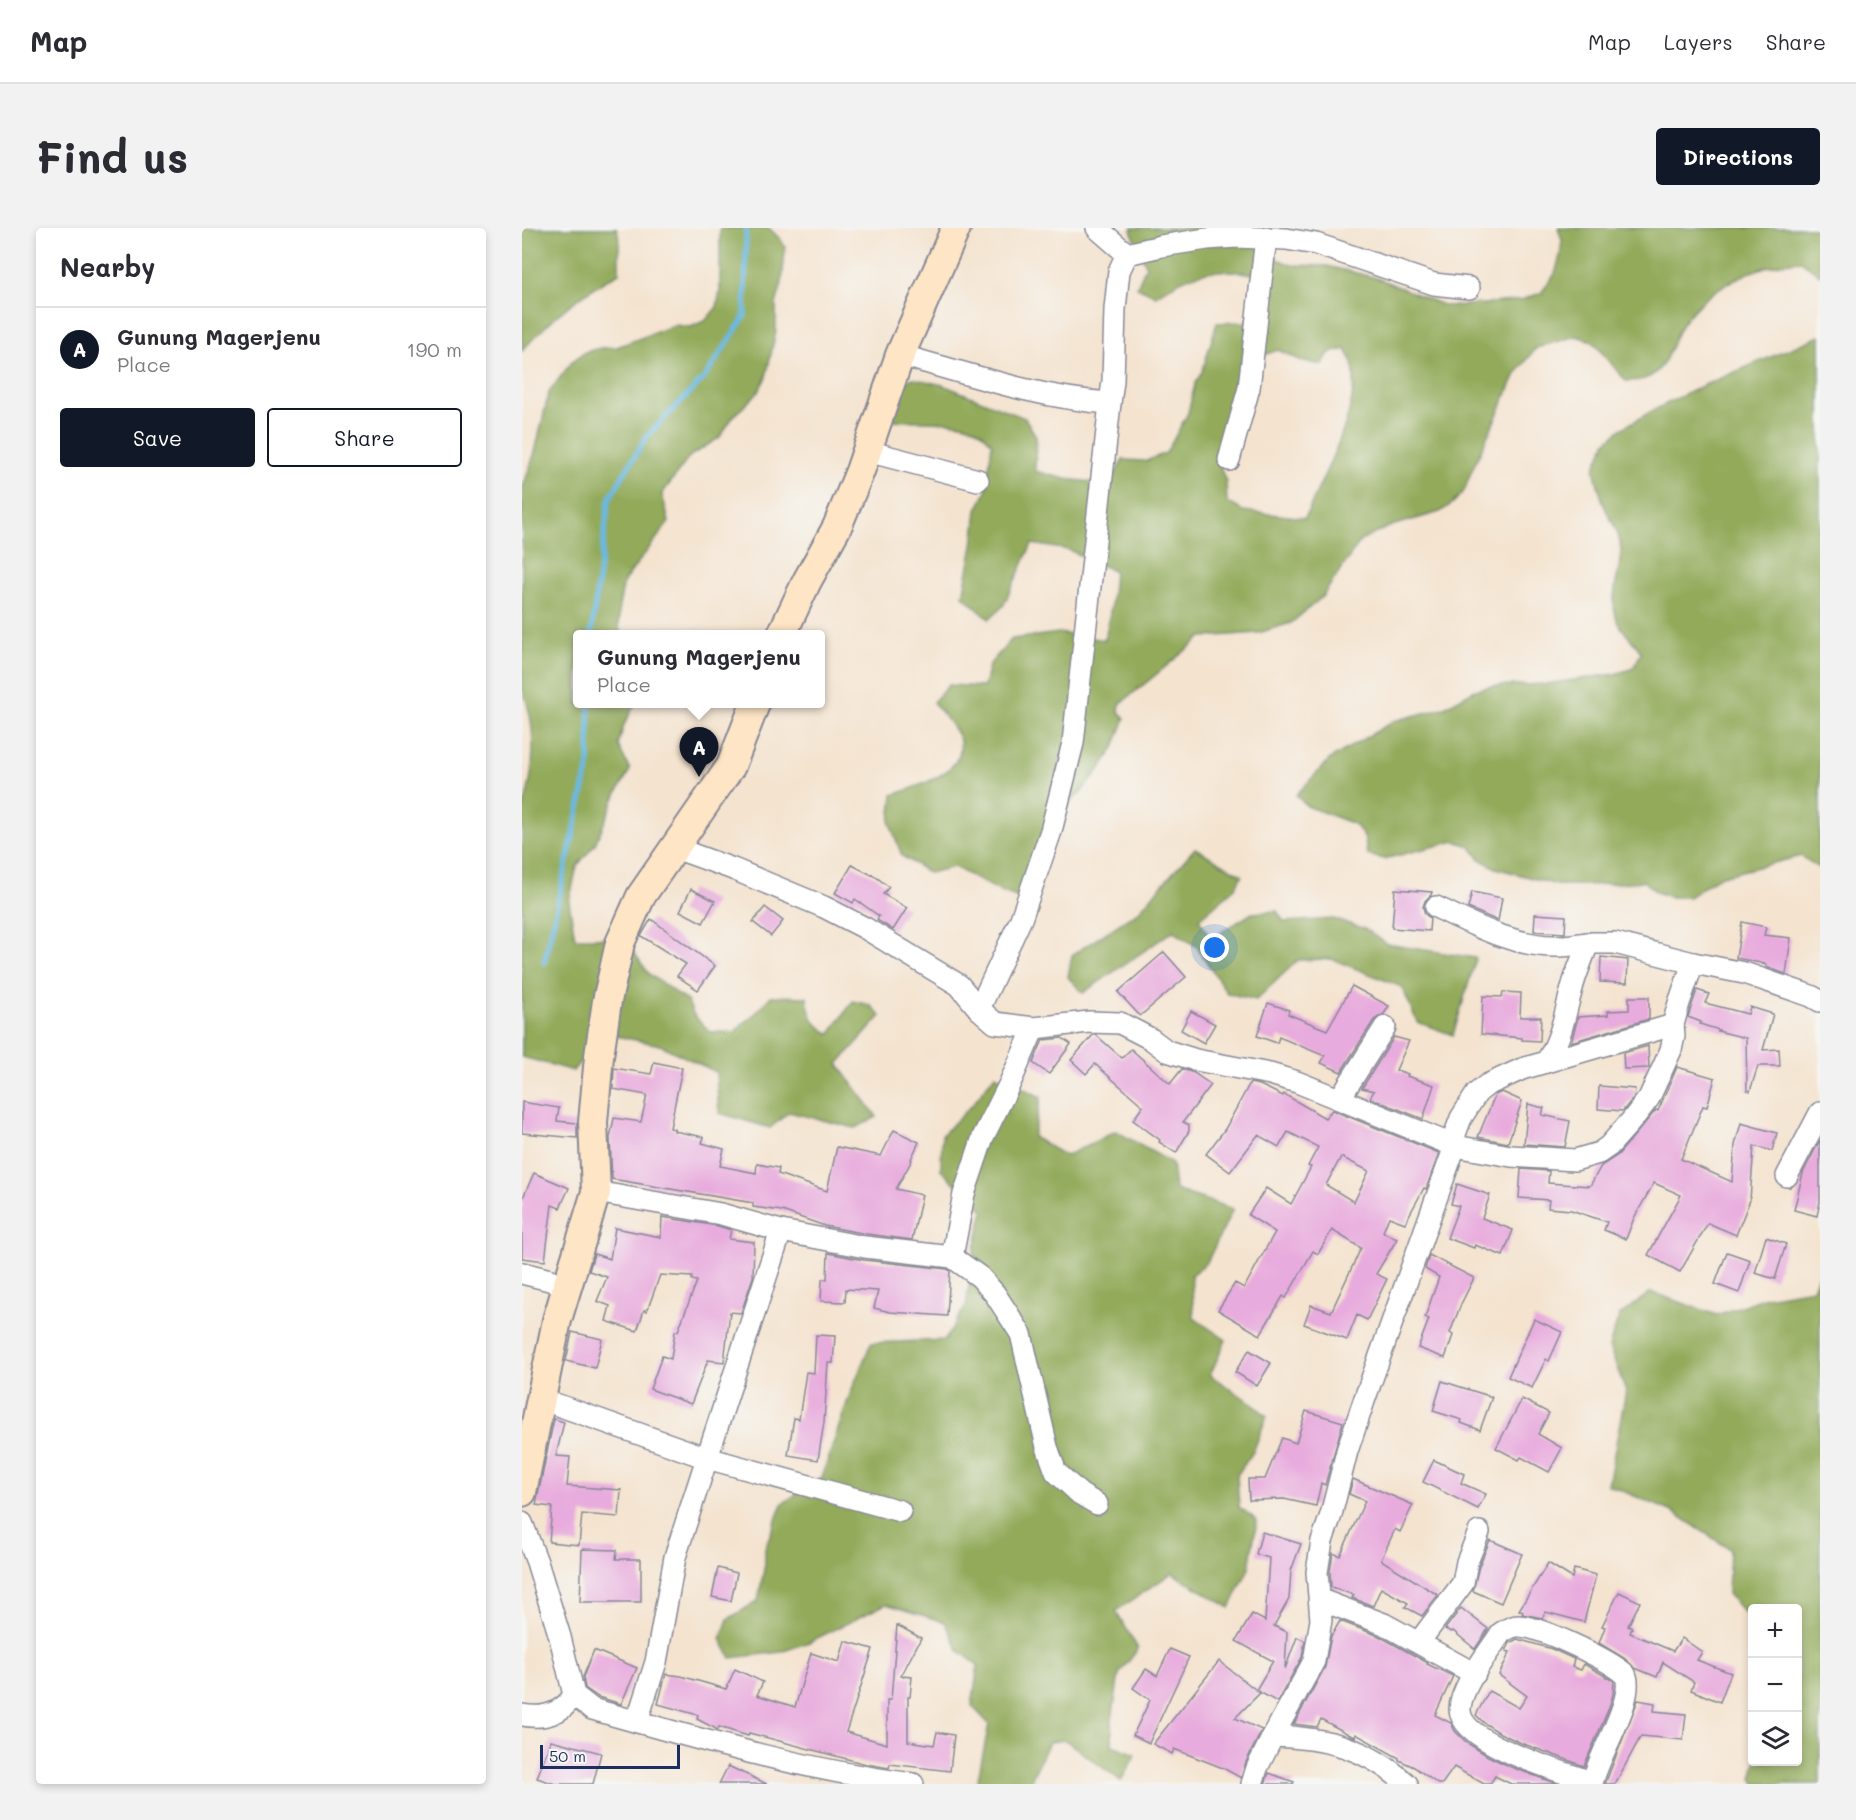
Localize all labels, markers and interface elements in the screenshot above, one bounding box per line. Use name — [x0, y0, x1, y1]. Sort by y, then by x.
text: Map — [30, 23, 87, 59]
text: Map — [1588, 28, 1631, 55]
text: Layers — [1664, 28, 1733, 55]
text: Share — [1766, 28, 1826, 55]
button: Directions — [1656, 128, 1820, 185]
text: Find us — [36, 129, 188, 184]
text: Nearby — [60, 250, 155, 284]
text: Gunung Magerjenu — [117, 322, 321, 351]
text: A — [73, 336, 86, 362]
text: 190 m — [407, 336, 462, 362]
text: Place — [117, 351, 171, 377]
button: Save — [60, 408, 255, 467]
button: Share — [267, 408, 462, 467]
popup — [573, 630, 825, 708]
text: Gunung Magerjenu — [597, 642, 801, 671]
text: Place — [597, 671, 651, 697]
pin: A — [680, 728, 718, 777]
your location — [1200, 933, 1229, 962]
map controls — [1748, 1604, 1802, 1766]
button: + — [1748, 1604, 1802, 1658]
button: − — [1748, 1658, 1802, 1712]
button: layers — [1748, 1712, 1802, 1766]
scale bar — [540, 1742, 680, 1770]
text: 50 m — [549, 1745, 586, 1766]

